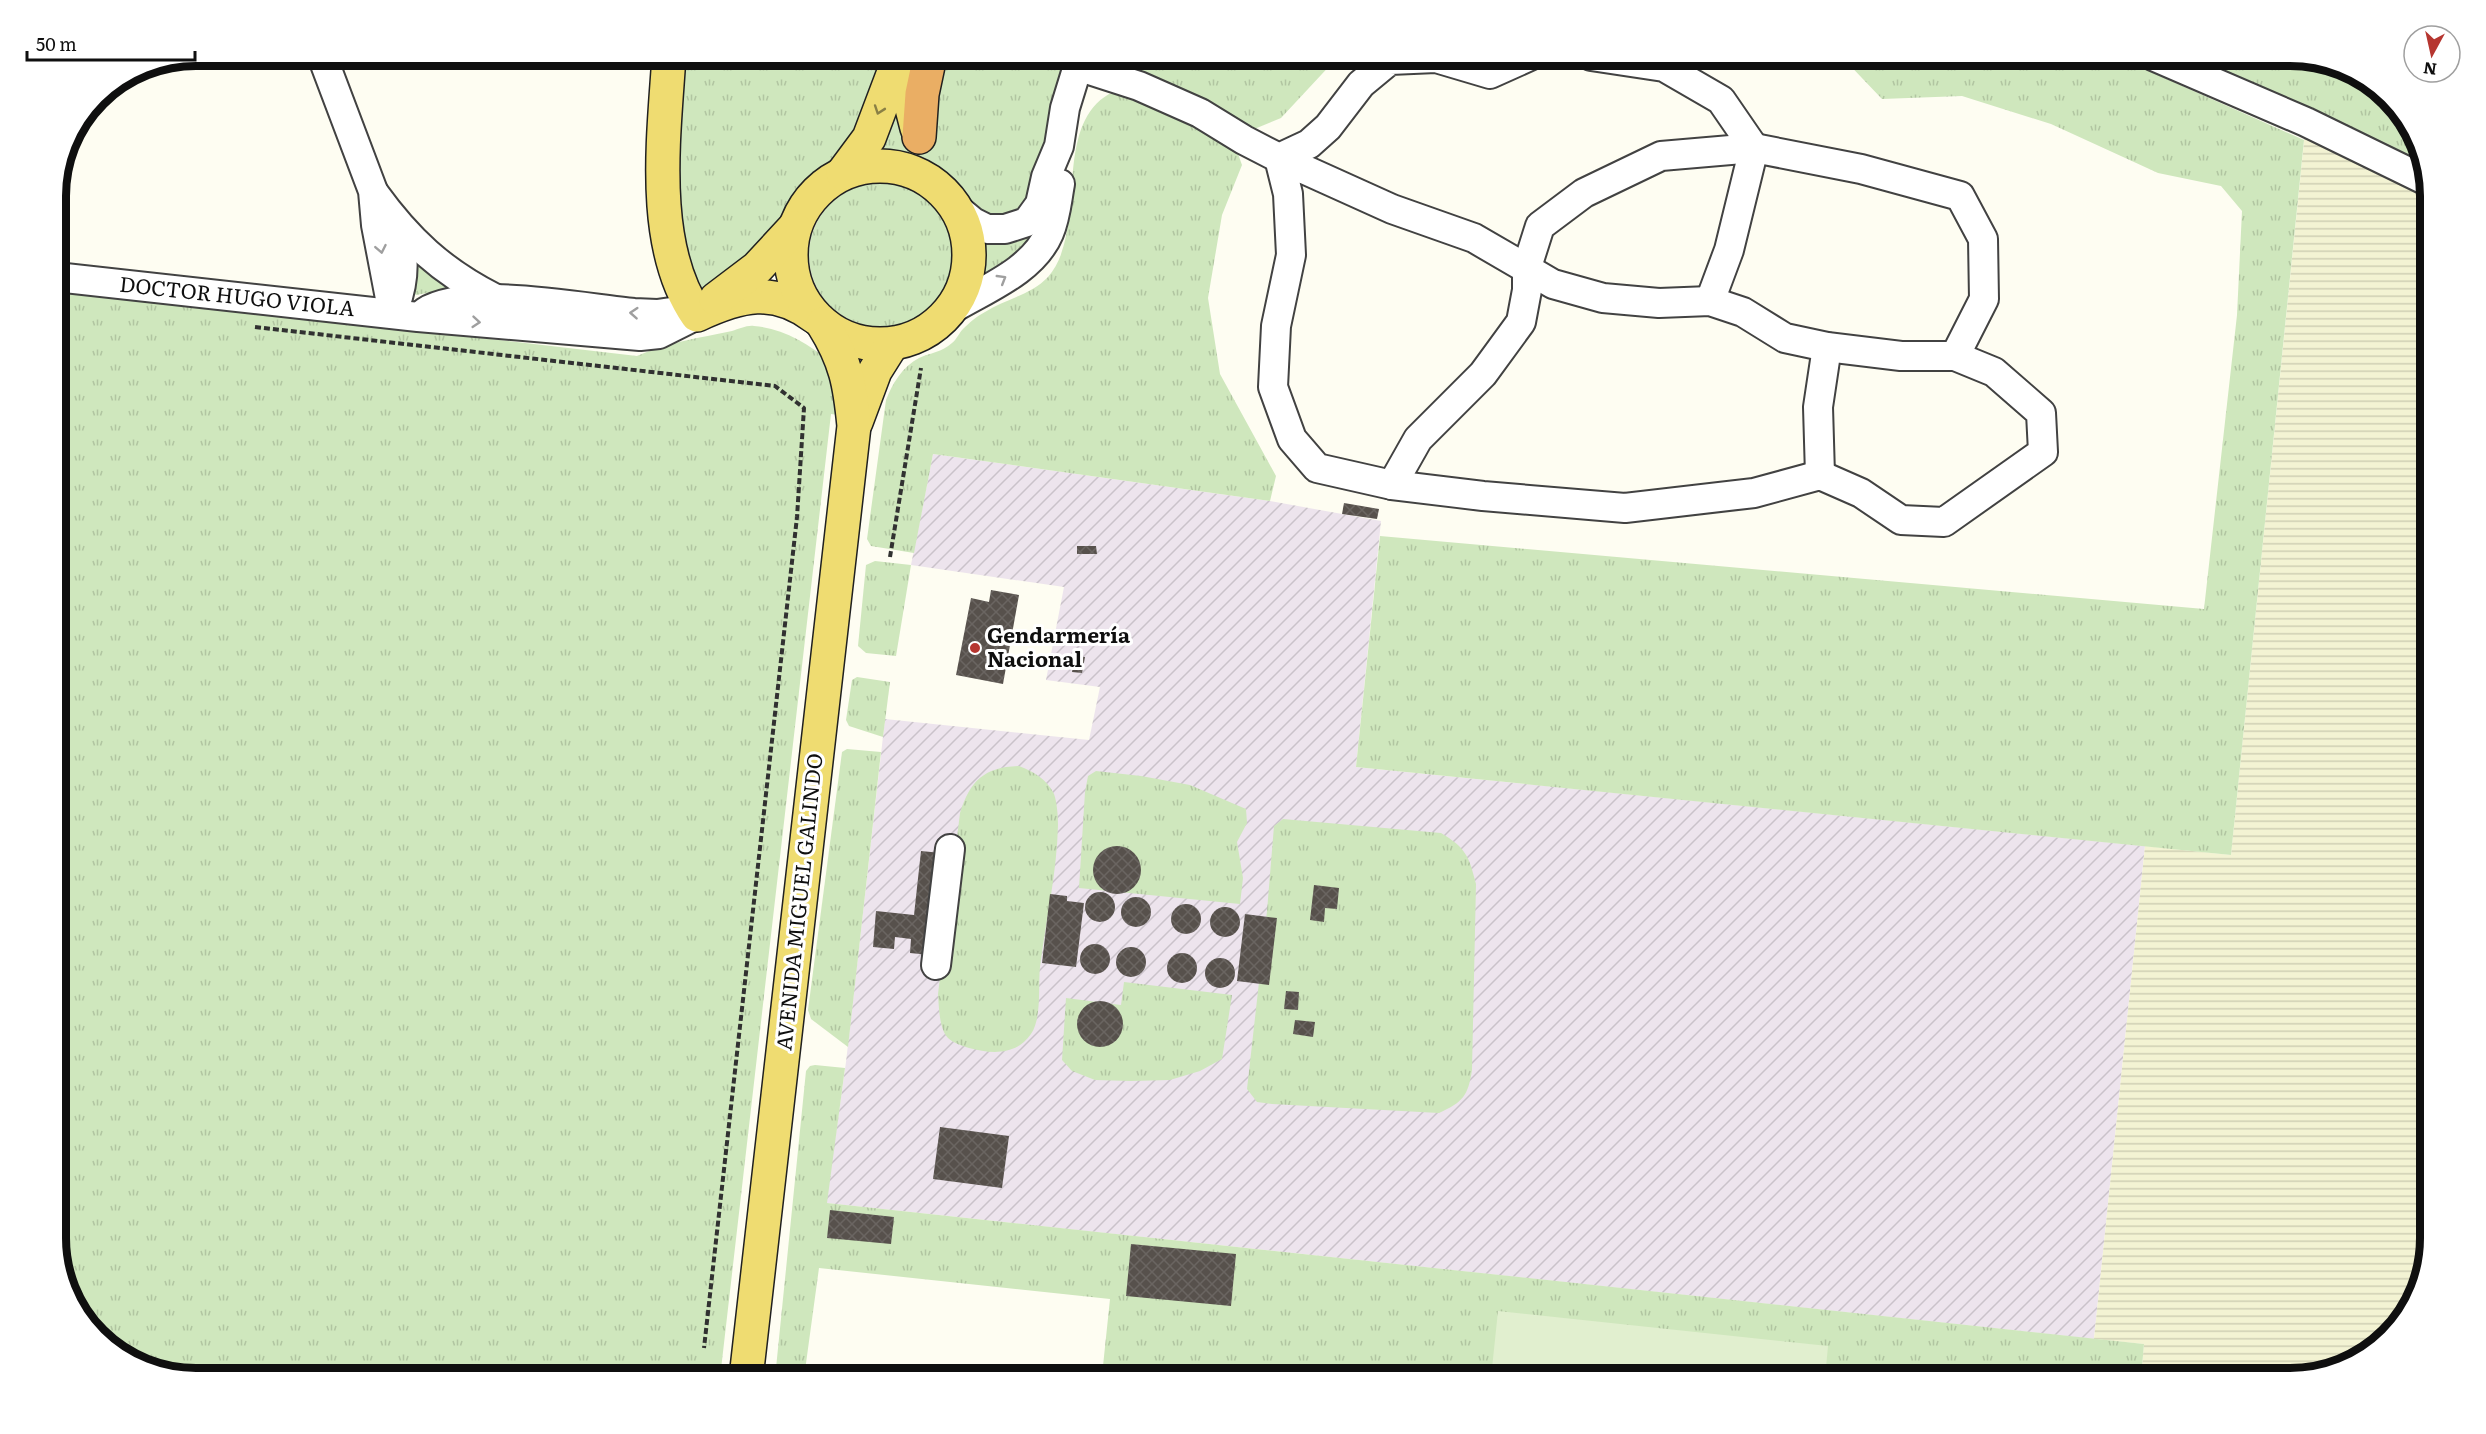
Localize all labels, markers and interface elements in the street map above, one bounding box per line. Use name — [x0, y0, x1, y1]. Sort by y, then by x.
scale bar — [27, 24, 195, 62]
north arrow — [2402, 24, 2462, 84]
text: 50 m — [36, 30, 77, 57]
text: N — [2421, 57, 2438, 83]
one-way arrow — [874, 104, 887, 115]
one-way arrow — [374, 244, 387, 254]
street label: DOCTOR HUGO VIOLA — [118, 267, 357, 322]
one-way arrow — [996, 275, 1006, 286]
one-way arrow — [630, 306, 639, 319]
one-way arrow — [472, 315, 481, 328]
place label: Gendarmería Nacional — [987, 618, 1131, 673]
marker: Gendarmería Nacional — [968, 641, 982, 655]
street label: AVENIDA MIGUEL GALINDO — [766, 751, 829, 1052]

